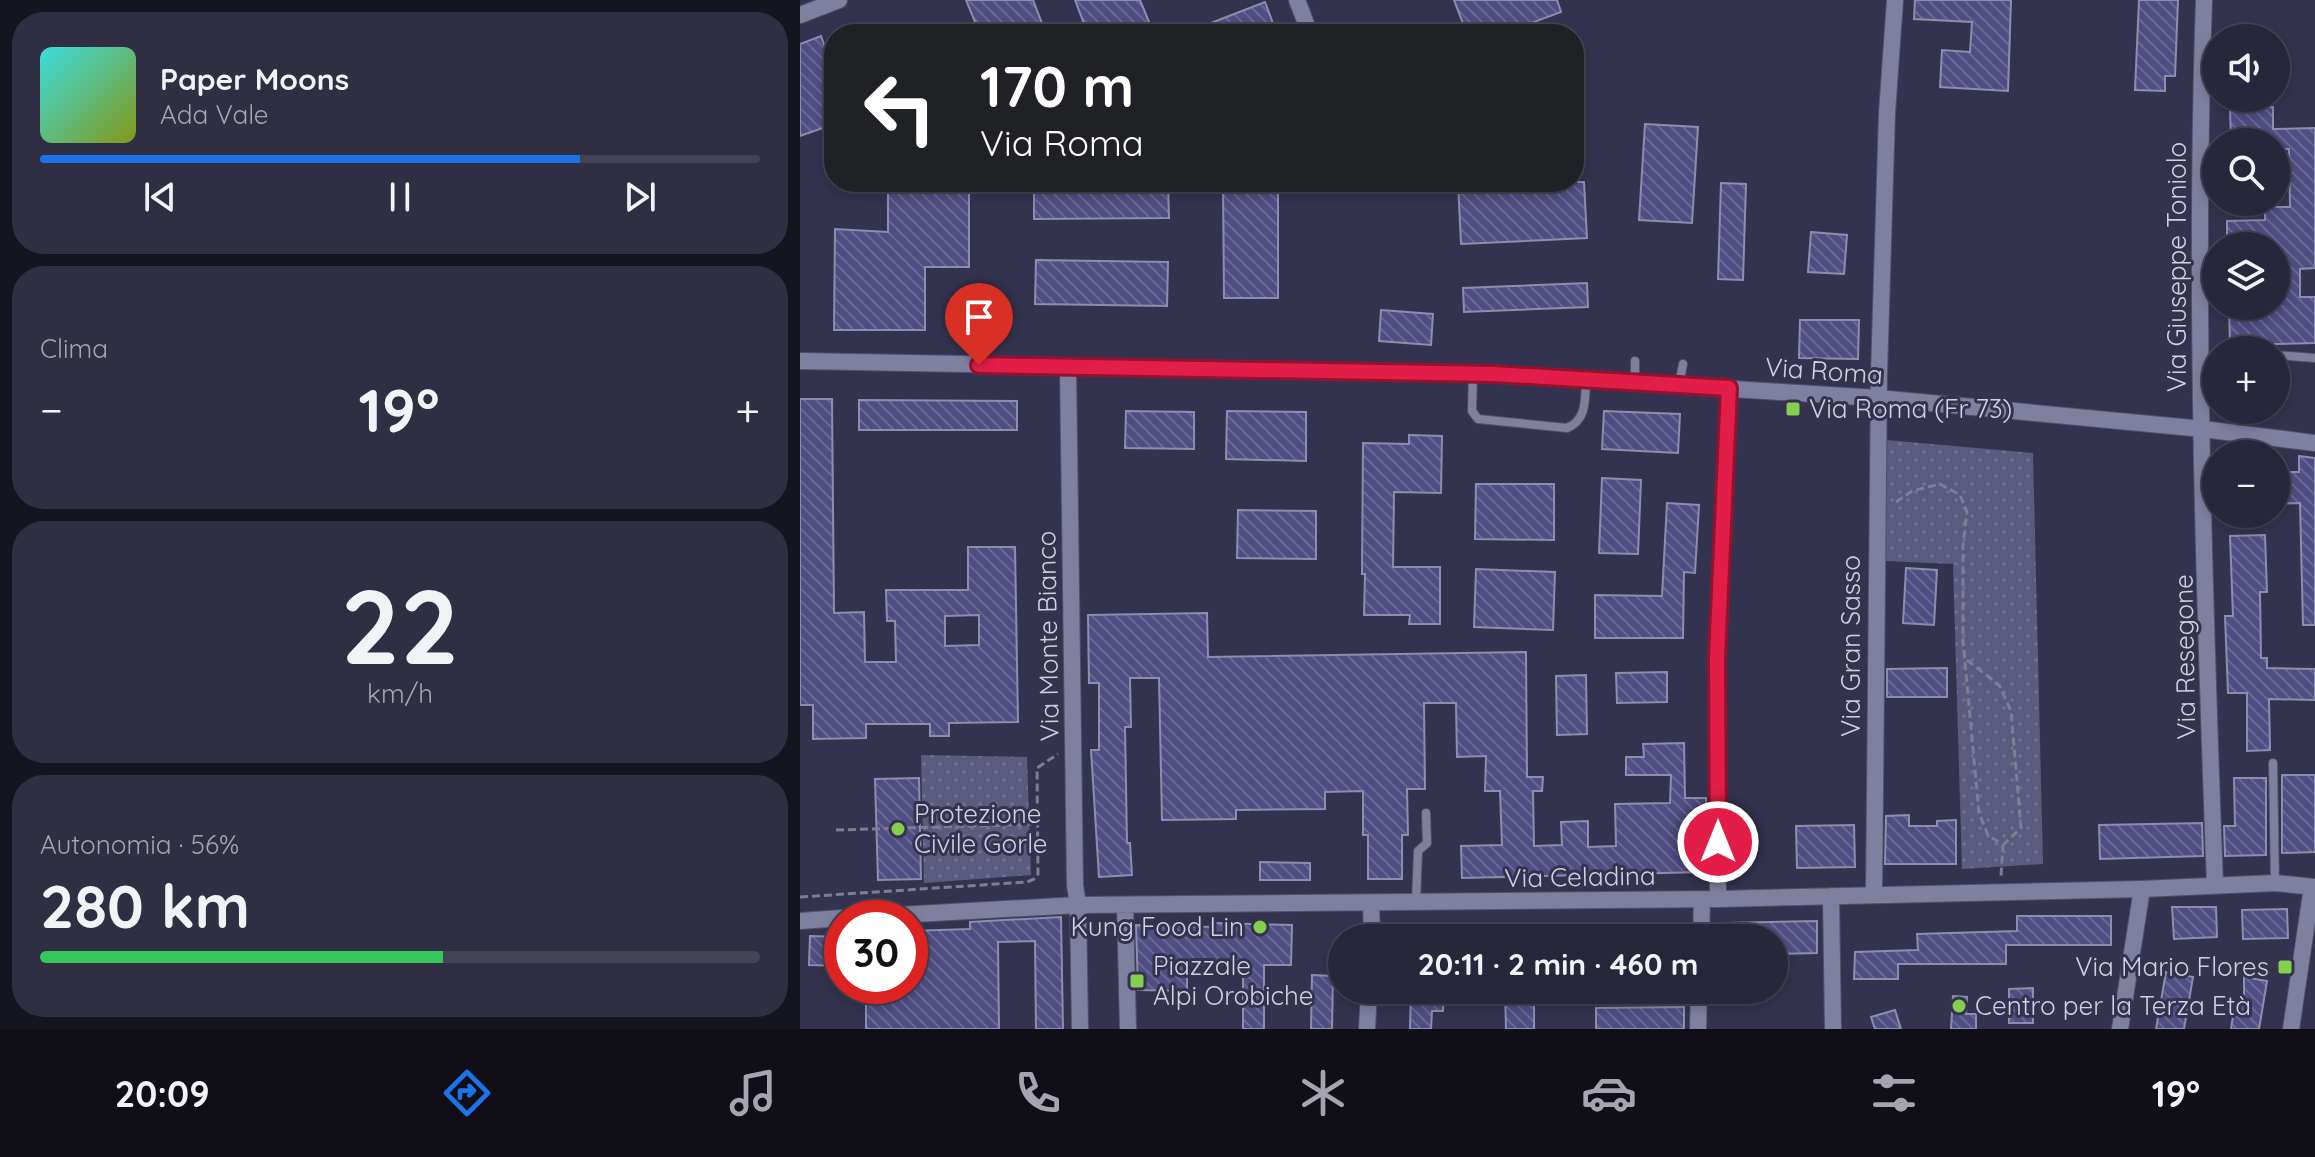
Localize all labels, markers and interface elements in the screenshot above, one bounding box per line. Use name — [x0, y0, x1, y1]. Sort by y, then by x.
map controls — [2202, 24, 2290, 528]
button: sound — [2202, 24, 2290, 112]
text: 170 m — [980, 51, 1134, 121]
icon: left — [848, 56, 952, 160]
text: Paper Moons — [160, 60, 349, 98]
text: Ada Vale — [160, 98, 269, 131]
text: Via Roma — [980, 120, 1144, 165]
button: search — [2202, 128, 2290, 216]
street label: Via Giuseppe Toniolo — [2160, 142, 2193, 392]
icon: previous — [138, 175, 182, 219]
icon: pause — [378, 175, 422, 219]
icon: next — [618, 175, 662, 219]
button: layers — [2202, 232, 2290, 320]
pin — [945, 283, 1013, 365]
icon: arrive — [957, 295, 1001, 339]
text: Clima — [40, 332, 108, 365]
button: + — [2202, 336, 2290, 424]
street label: Via Roma — [1764, 350, 1884, 391]
text: 19° — [359, 372, 440, 447]
text: − — [40, 382, 63, 437]
text: + — [735, 382, 760, 437]
place label: Via Roma (Fr 73) — [1809, 392, 2012, 425]
marker: Via Roma (Fr 73) — [1784, 400, 1802, 418]
button: − — [2202, 440, 2290, 528]
street label: Via Monte Bianco — [1029, 530, 1066, 742]
street label: Via Gran Sasso — [1834, 555, 1867, 737]
text: 22 — [341, 560, 459, 690]
street label: Via Resegone — [2167, 574, 2202, 740]
text: km/h — [367, 677, 433, 710]
place label: Protezione Civile Gorle — [914, 797, 1048, 860]
position arrow — [1676, 800, 1760, 884]
marker: Protezione Civile Gorle — [889, 820, 907, 838]
text: Autonomia · 56% — [40, 828, 239, 861]
street label: Via Celadina — [1504, 859, 1656, 894]
text: 280 km — [40, 868, 250, 943]
speed limit sign: 30 — [824, 900, 928, 1004]
place label: Kung Food Lin — [1071, 910, 1244, 943]
marker: Kung Food Lin — [1251, 918, 1269, 936]
text: 20:11 · 2 min · 460 m — [1418, 945, 1698, 983]
place label: Piazzale Alpi Orobiche — [1153, 949, 1314, 1012]
place label: Via Mario Flores — [2075, 950, 2269, 983]
marker: Via Mario Flores — [2276, 958, 2294, 976]
marker: Piazzale Alpi Orobiche — [1128, 972, 1146, 990]
place label: Centro per la Terza Età — [1975, 989, 2251, 1022]
marker: Centro per la Terza Età — [1950, 997, 1968, 1015]
icon: directions — [439, 1065, 495, 1121]
icon: music — [725, 1065, 781, 1121]
icon: phone — [1010, 1065, 1066, 1121]
icon: climate — [1295, 1065, 1351, 1121]
icon: car — [1581, 1065, 1637, 1121]
icon: filters — [1866, 1065, 1922, 1121]
text: 20:09 — [115, 1071, 210, 1116]
text: 19° — [2152, 1071, 2200, 1116]

